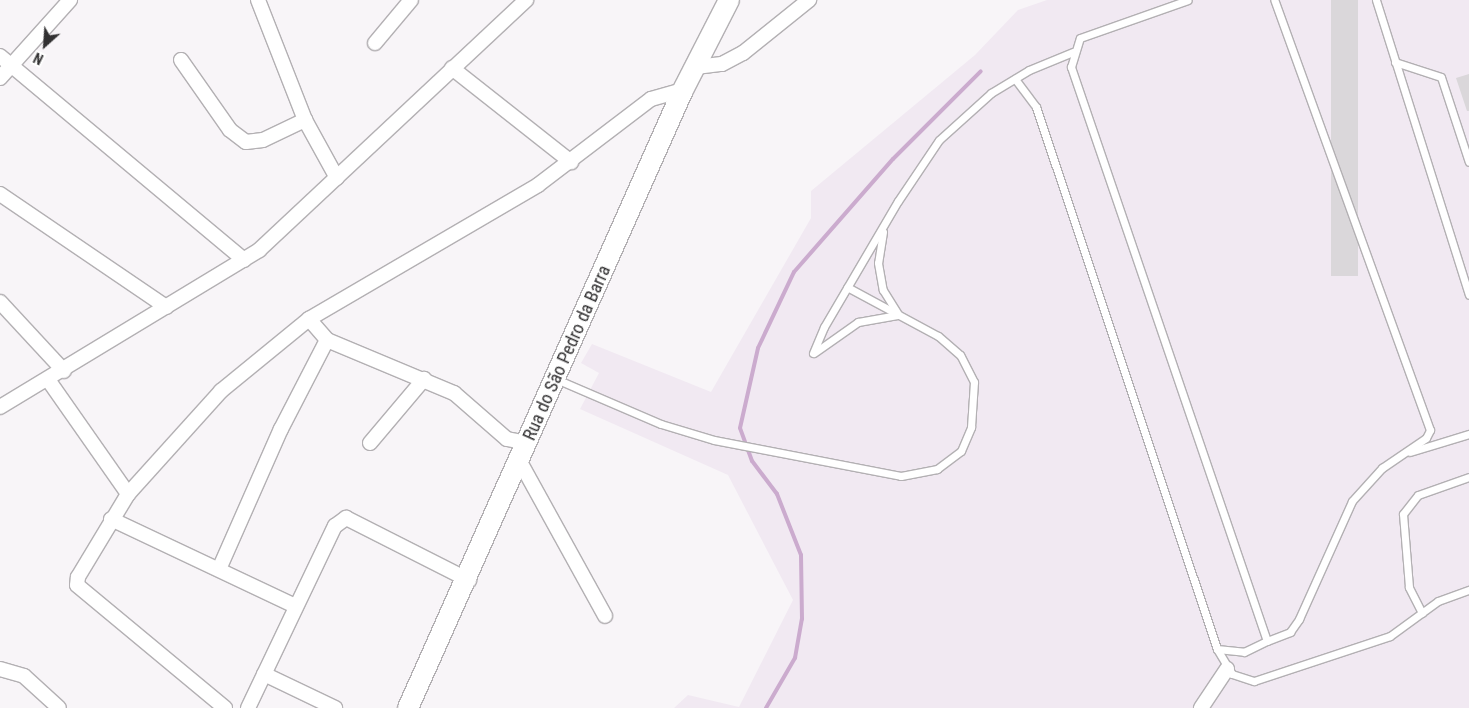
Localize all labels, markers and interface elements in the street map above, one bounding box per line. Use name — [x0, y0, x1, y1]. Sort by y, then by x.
north arrow — [20, 20, 70, 70]
text: N — [31, 49, 46, 68]
street label: Rua do São Pedro da Barra — [519, 262, 615, 444]

